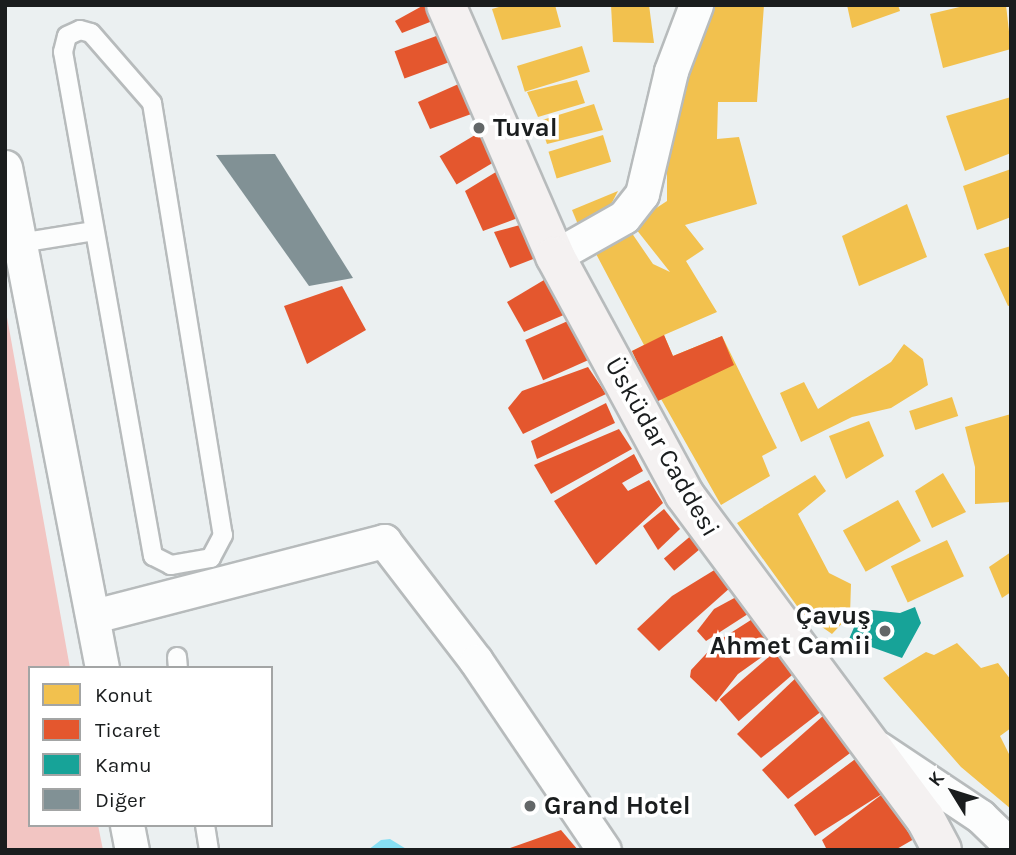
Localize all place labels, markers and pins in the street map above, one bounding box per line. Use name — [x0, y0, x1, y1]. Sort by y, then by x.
place label: Tuval — [493, 112, 558, 144]
marker: Tuval — [471, 120, 487, 136]
place label: Çavuş Ahmet Camii — [710, 600, 871, 662]
marker: Çavuş Ahmet Camii — [877, 623, 893, 639]
place label: Grand Hotel — [544, 790, 691, 822]
marker: Grand Hotel — [522, 798, 538, 814]

